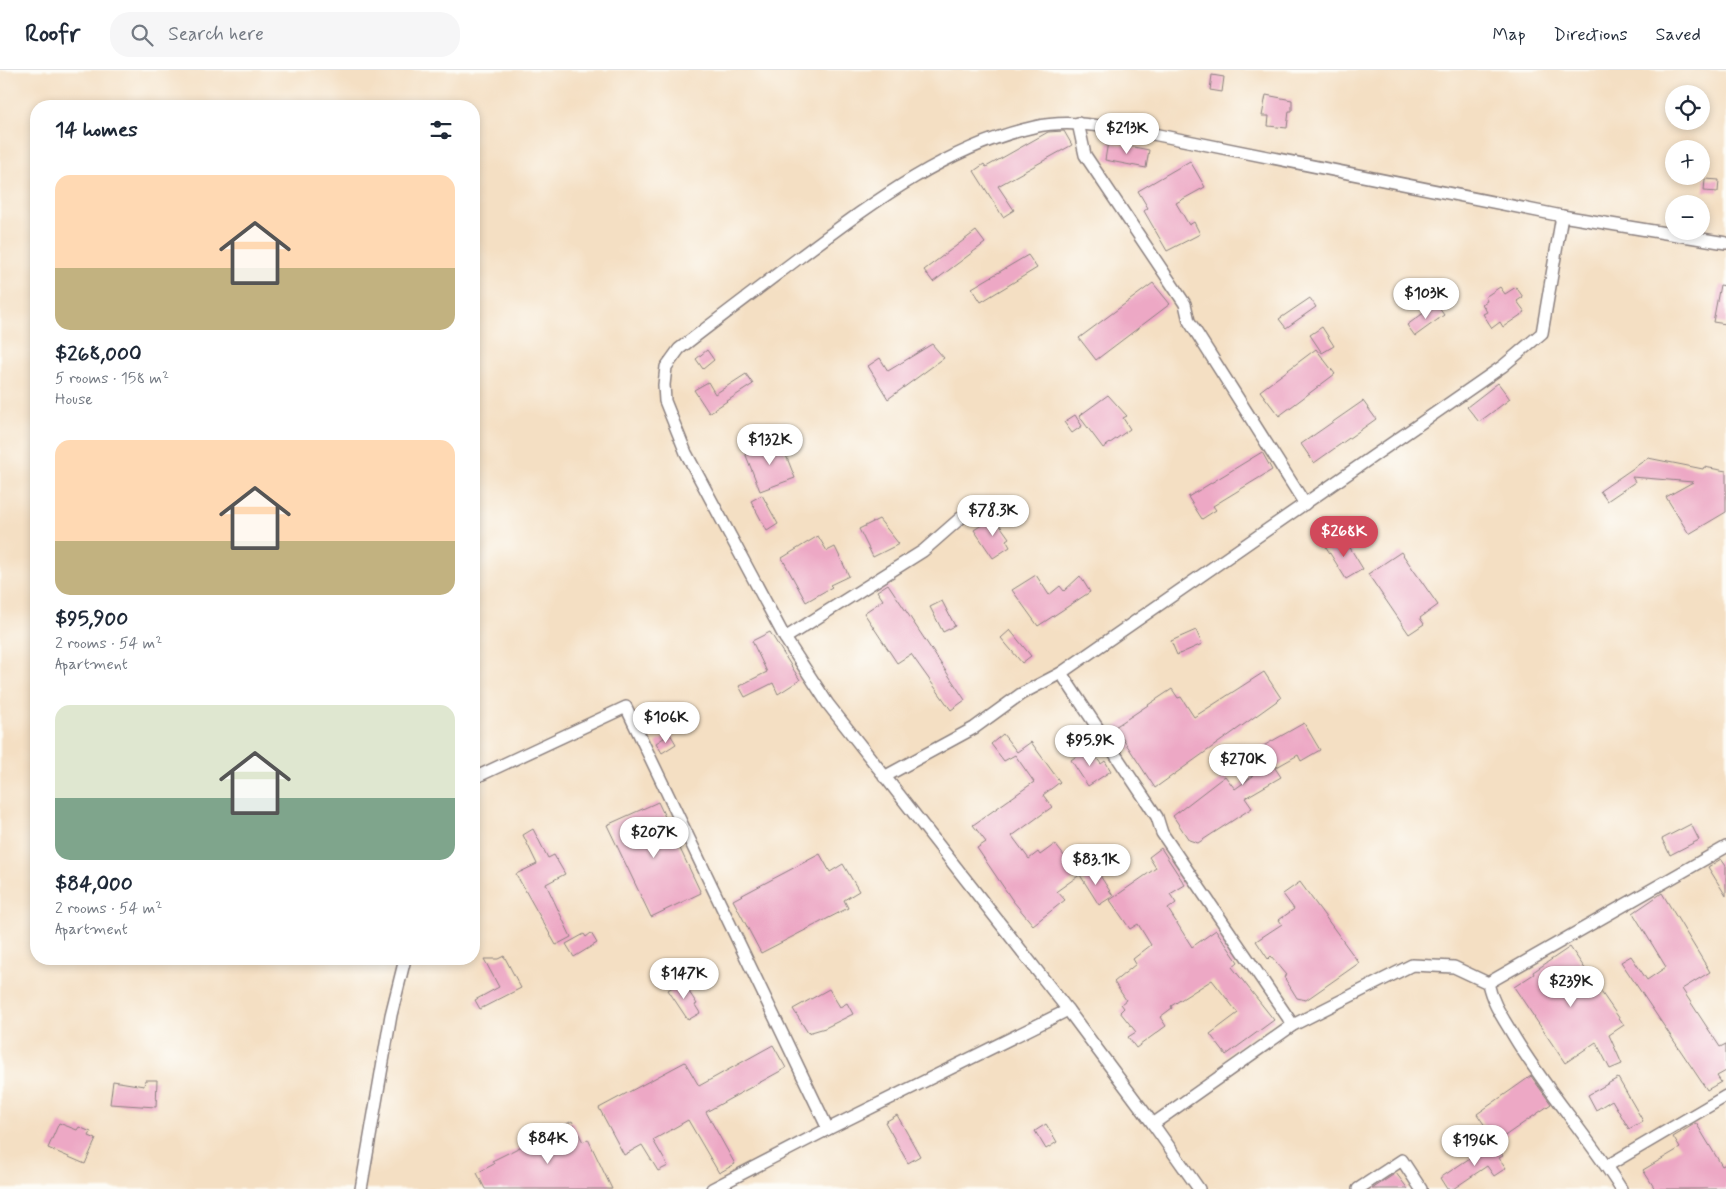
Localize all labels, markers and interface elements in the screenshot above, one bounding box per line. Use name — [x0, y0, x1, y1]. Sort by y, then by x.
search box — [110, 12, 460, 57]
text: Roofr — [25, 19, 80, 50]
icon: search — [128, 21, 156, 49]
text: Search here — [168, 22, 264, 47]
text: Map — [1493, 23, 1526, 47]
text: Directions — [1554, 23, 1628, 47]
text: Saved — [1656, 23, 1701, 47]
map controls — [1665, 85, 1710, 240]
button: locate — [1665, 85, 1710, 130]
pin: $213K — [1092, 112, 1162, 155]
text: 14 homes — [55, 116, 138, 144]
icon: filters — [427, 116, 455, 144]
text: $213K — [1106, 118, 1148, 139]
button: + — [1665, 140, 1710, 185]
button: − — [1665, 195, 1710, 240]
icon: home — [210, 208, 300, 298]
pin: $103K — [1391, 278, 1461, 320]
text: $103K — [1404, 283, 1448, 304]
text: $268,000 — [55, 340, 142, 368]
text: 5 rooms · 158 m² — [55, 368, 169, 389]
text: House — [55, 389, 93, 410]
pin: $132K — [735, 424, 805, 466]
text: $132K — [748, 429, 792, 450]
icon: home — [210, 473, 300, 563]
pin: $78.3K — [952, 494, 1034, 537]
text: $78.3K — [968, 500, 1018, 521]
pin: $268K — [1309, 516, 1379, 558]
text: $268K — [1321, 521, 1367, 542]
text: $95,900 — [55, 605, 128, 633]
text: 2 rooms · 54 m² — [55, 633, 162, 654]
text: Apartment — [55, 654, 128, 675]
pin: $106K — [631, 702, 701, 744]
text: $106K — [644, 707, 688, 728]
pin: $95.9K — [1049, 724, 1131, 767]
text: $95.9K — [1066, 730, 1114, 751]
icon: home — [210, 738, 300, 828]
pin: $270K — [1208, 744, 1278, 786]
text: $270K — [1220, 749, 1266, 770]
pin: $207K — [619, 816, 689, 859]
text: $207K — [631, 822, 677, 843]
pin: $83.1K — [1055, 844, 1137, 886]
text: $83.1K — [1073, 849, 1119, 870]
text: $84,000 — [55, 870, 133, 898]
text: 2 rooms · 54 m² — [55, 898, 162, 919]
text: Apartment — [55, 919, 128, 940]
pin: $147K — [649, 958, 719, 1000]
text: $147K — [661, 963, 707, 984]
pin: $239K — [1536, 966, 1606, 1008]
text: $239K — [1549, 971, 1593, 992]
pin: $84K — [518, 1122, 578, 1165]
pin: $196K — [1440, 1124, 1510, 1167]
text: $84K — [528, 1128, 568, 1149]
text: $196K — [1453, 1130, 1497, 1151]

